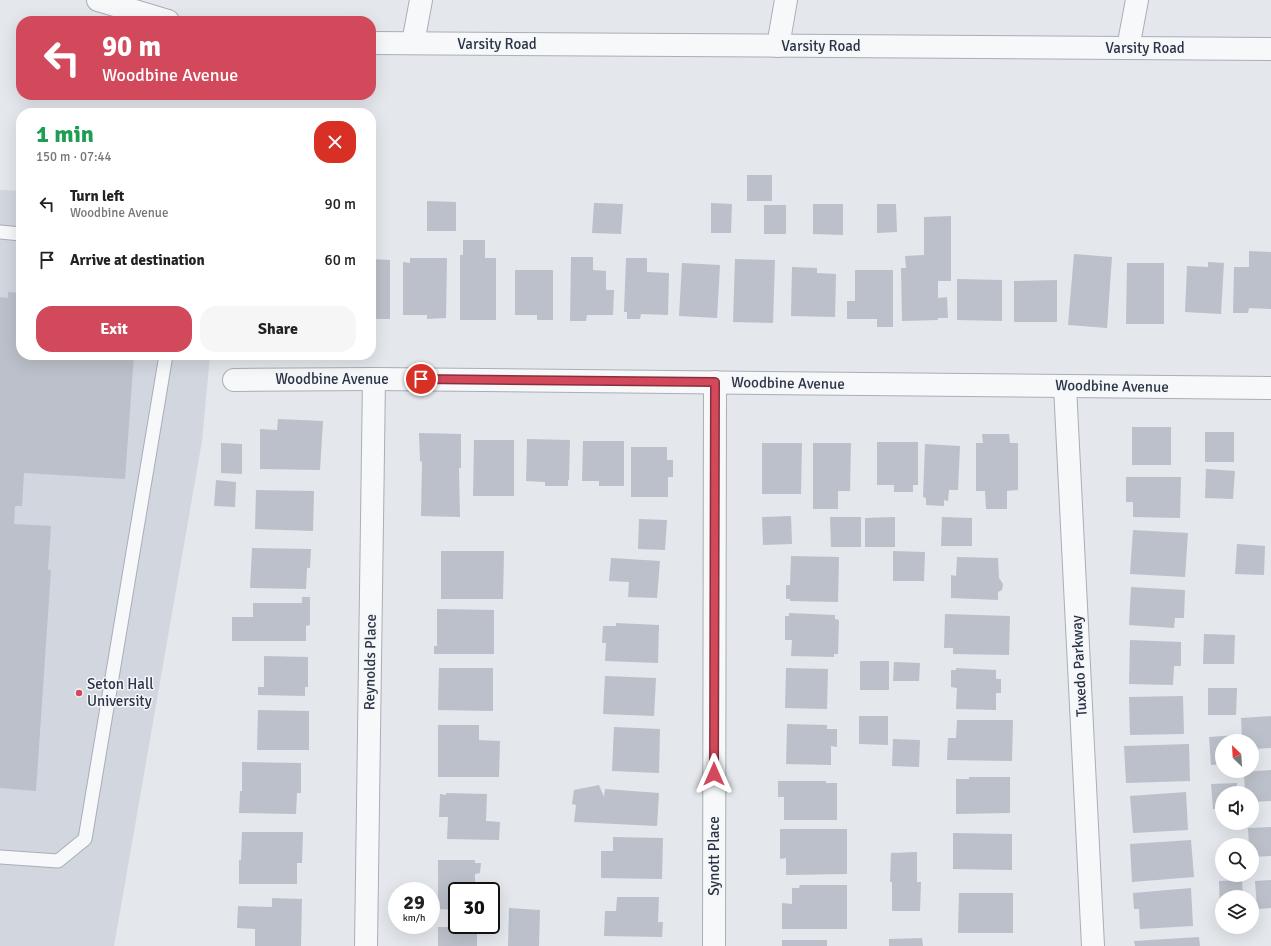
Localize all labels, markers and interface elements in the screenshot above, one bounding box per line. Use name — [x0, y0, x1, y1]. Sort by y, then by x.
text: 90 m — [102, 30, 161, 64]
icon: left — [36, 32, 88, 84]
street label: Varsity Road — [457, 35, 537, 53]
street label: Varsity Road — [781, 37, 861, 55]
street label: Varsity Road — [1105, 39, 1185, 57]
text: Woodbine Avenue — [102, 64, 238, 86]
text: 1 min — [36, 119, 94, 149]
button: close — [314, 121, 356, 163]
text: 150 m · 07:44 — [36, 149, 112, 165]
text: Turn left — [70, 187, 124, 205]
icon: left — [36, 193, 58, 215]
text: 90 m — [325, 195, 356, 213]
text: Woodbine Avenue — [70, 205, 168, 221]
icon: arrive — [36, 249, 58, 271]
text: Arrive at destination — [70, 251, 205, 269]
text: 60 m — [325, 251, 356, 269]
button: Exit — [36, 306, 192, 352]
button: Share — [200, 306, 356, 352]
pin — [404, 362, 438, 396]
icon: arrive — [410, 368, 432, 390]
street label: Woodbine Avenue — [275, 370, 389, 388]
street label: Woodbine Avenue — [731, 373, 845, 393]
street label: Woodbine Avenue — [1055, 376, 1169, 396]
street label: Reynolds Place — [360, 614, 380, 710]
street label: Tuxedo Parkway — [1067, 615, 1091, 717]
place label: Seton Hall University — [87, 675, 154, 710]
marker: Seton Hall University — [74, 688, 84, 698]
north arrow — [1215, 734, 1259, 778]
map controls — [1215, 734, 1259, 934]
position arrow — [693, 753, 735, 795]
button: sound — [1215, 786, 1259, 830]
street label: Synott Place — [705, 816, 723, 896]
button: search — [1215, 838, 1259, 882]
speed limit sign: 30 — [448, 882, 500, 934]
text: 29 — [403, 890, 425, 915]
button: layers — [1215, 890, 1259, 934]
text: km/h — [403, 912, 425, 924]

